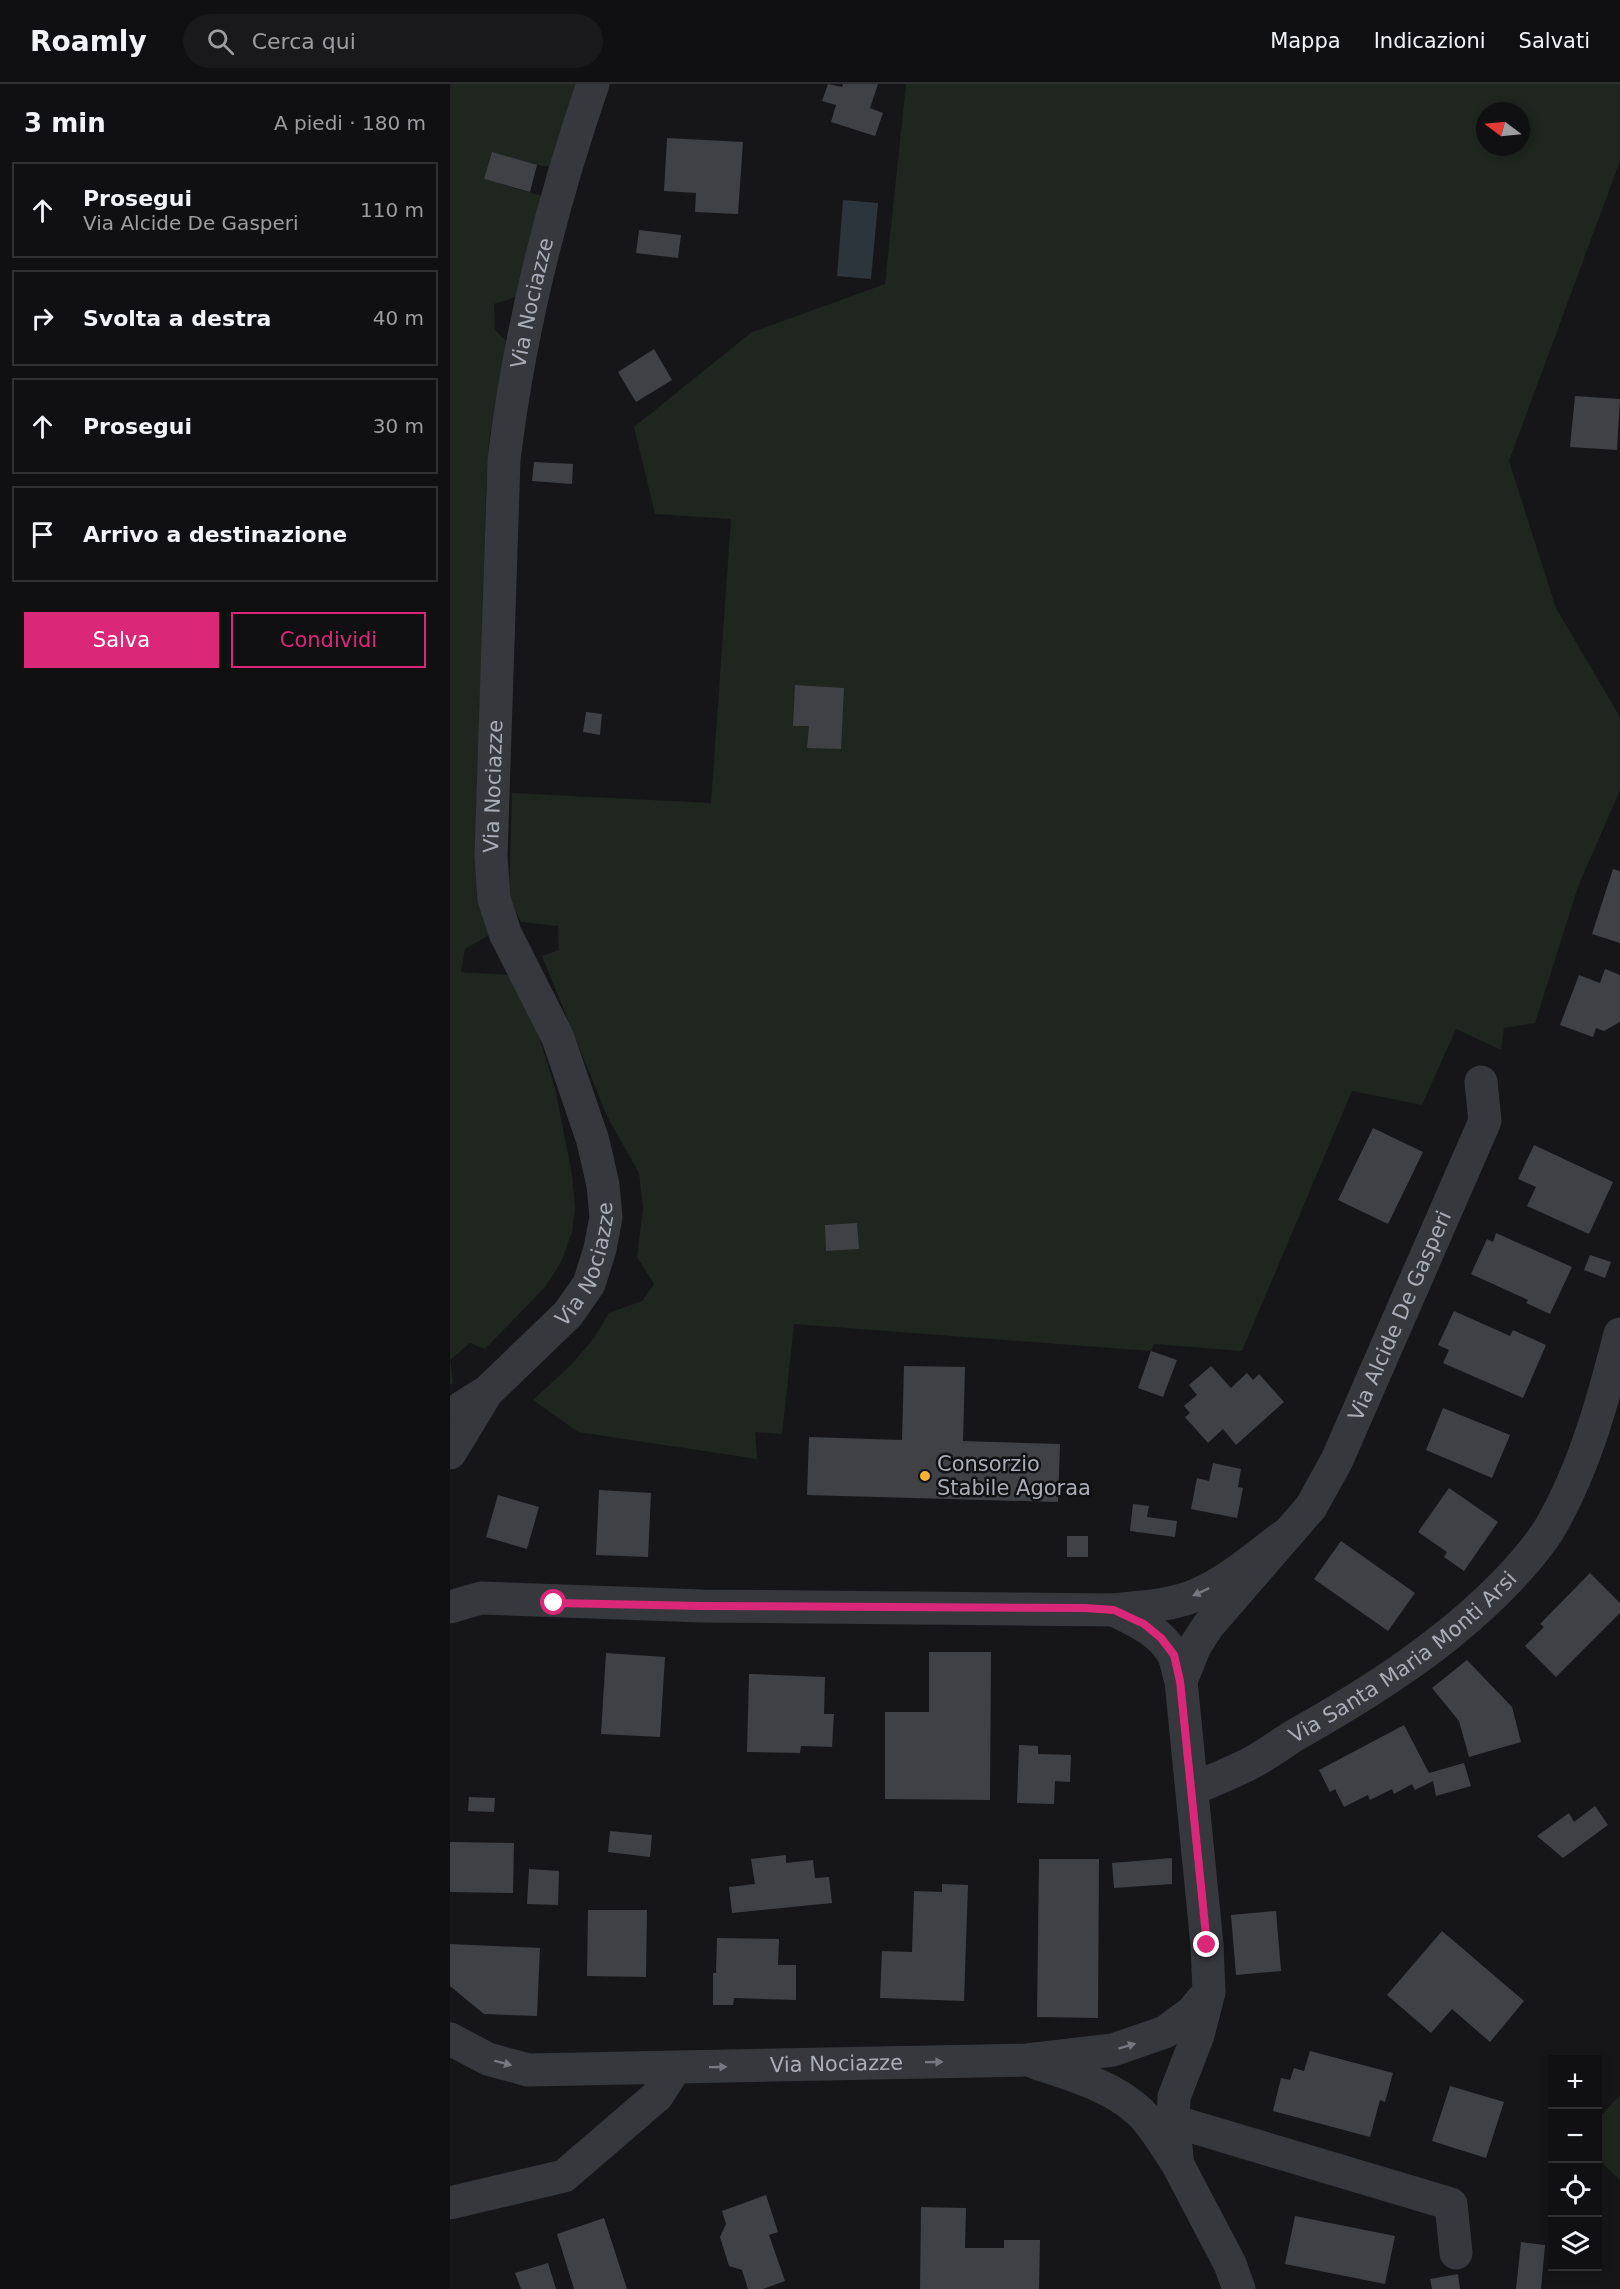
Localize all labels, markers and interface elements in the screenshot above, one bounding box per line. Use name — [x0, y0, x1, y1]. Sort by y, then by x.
search box — [183, 14, 603, 68]
text: Roamly — [30, 25, 147, 58]
icon: search — [204, 25, 237, 58]
text: Cerca qui — [252, 29, 356, 54]
text: Mappa — [1270, 29, 1341, 53]
text: Indicazioni — [1374, 29, 1486, 53]
text: Salvati — [1519, 29, 1590, 53]
north arrow — [1476, 102, 1530, 156]
text: 3 min — [24, 108, 106, 138]
text: A piedi · 180 m — [274, 111, 426, 135]
text: Prosegui — [83, 186, 192, 211]
icon: ahead — [26, 194, 59, 227]
text: 110 m — [360, 198, 424, 222]
text: Via Alcide De Gasperi — [83, 211, 299, 235]
street label: Via Nociazze — [506, 235, 558, 370]
icon: right — [26, 302, 59, 335]
text: Svolta a destra — [83, 306, 271, 331]
text: 40 m — [373, 306, 424, 330]
icon: ahead — [26, 410, 59, 443]
text: Prosegui — [83, 414, 192, 439]
text: 30 m — [373, 414, 424, 438]
icon: arrive — [26, 518, 59, 551]
text: Arrivo a destinazione — [83, 522, 347, 547]
button: Salva — [24, 612, 219, 668]
button: Condividi — [231, 612, 426, 668]
street label: Via Nociazze — [479, 719, 507, 853]
street label: Via Nociazze — [551, 1201, 618, 1331]
street label: Via Alcide De Gasperi — [1344, 1207, 1456, 1424]
place label: Consorzio Stabile Agoraa — [937, 1452, 1091, 1500]
marker: Consorzio Stabile Agoraa — [918, 1469, 932, 1483]
street label: Via Santa Maria Monti Arsi — [1285, 1567, 1522, 1748]
one-way arrow — [1192, 1588, 1209, 1597]
route start — [540, 1589, 566, 1615]
route end — [1193, 1931, 1219, 1957]
one-way arrow — [1118, 2040, 1136, 2050]
street label: Via Nociazze — [770, 2050, 903, 2077]
map controls — [1548, 2055, 1602, 2271]
button: + — [1548, 2055, 1602, 2109]
one-way arrow — [924, 2057, 943, 2067]
one-way arrow — [493, 2059, 512, 2069]
one-way arrow — [708, 2062, 727, 2072]
button: − — [1548, 2109, 1602, 2163]
button: locate — [1548, 2163, 1602, 2217]
button: layers — [1548, 2217, 1602, 2271]

